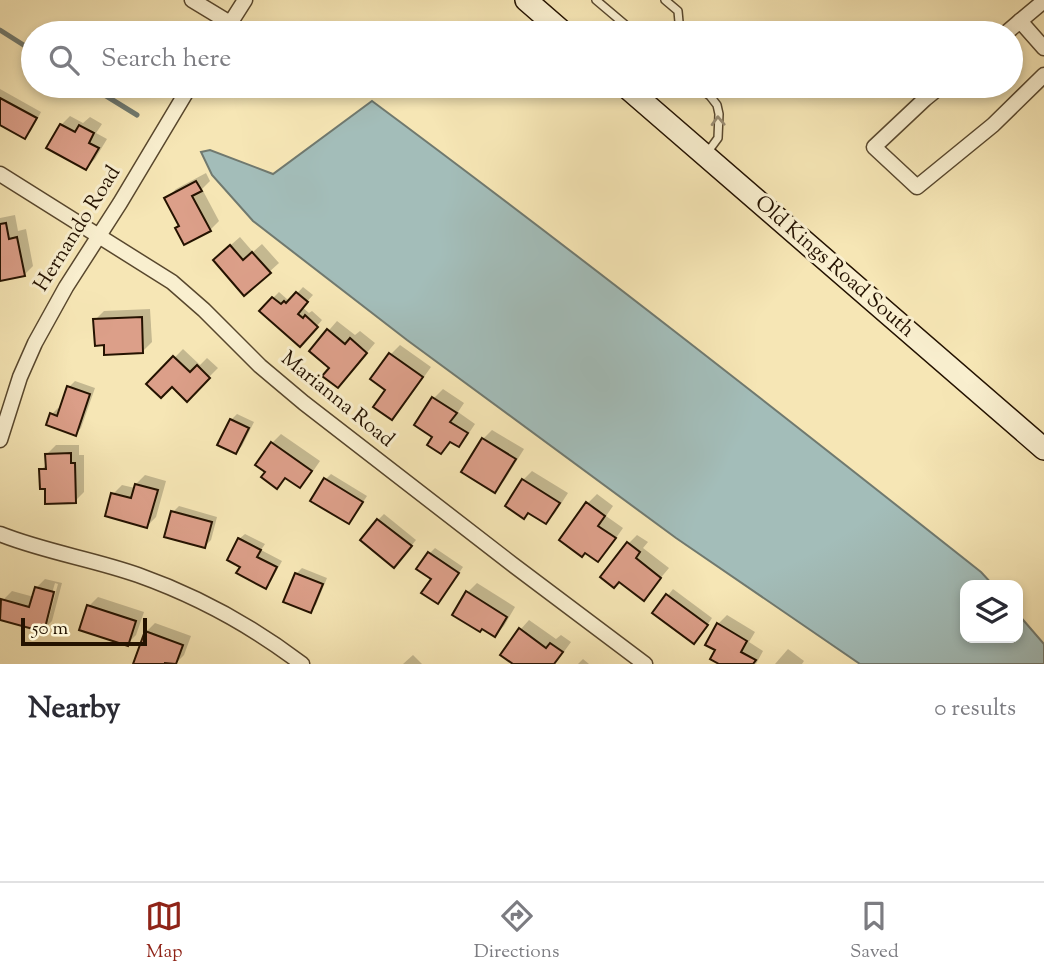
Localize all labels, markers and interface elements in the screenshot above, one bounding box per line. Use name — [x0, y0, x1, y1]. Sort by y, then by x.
search box — [21, 21, 1023, 98]
icon: search — [45, 41, 83, 79]
text: Search here — [101, 41, 231, 78]
one-way arrow — [711, 115, 726, 126]
street label: Hernando Road — [27, 160, 129, 298]
street label: Old Kings Road South — [747, 189, 921, 345]
street label: Marianna Road — [274, 345, 400, 455]
map controls — [960, 580, 1023, 643]
button: layers — [960, 580, 1023, 643]
scale bar — [21, 615, 147, 647]
text: 50 m — [32, 616, 68, 643]
text: Nearby — [28, 688, 120, 731]
text: 0 results — [934, 693, 1016, 726]
tab: Map — [145, 897, 183, 966]
tab: Directions — [474, 897, 559, 966]
tab: Saved — [850, 897, 899, 966]

